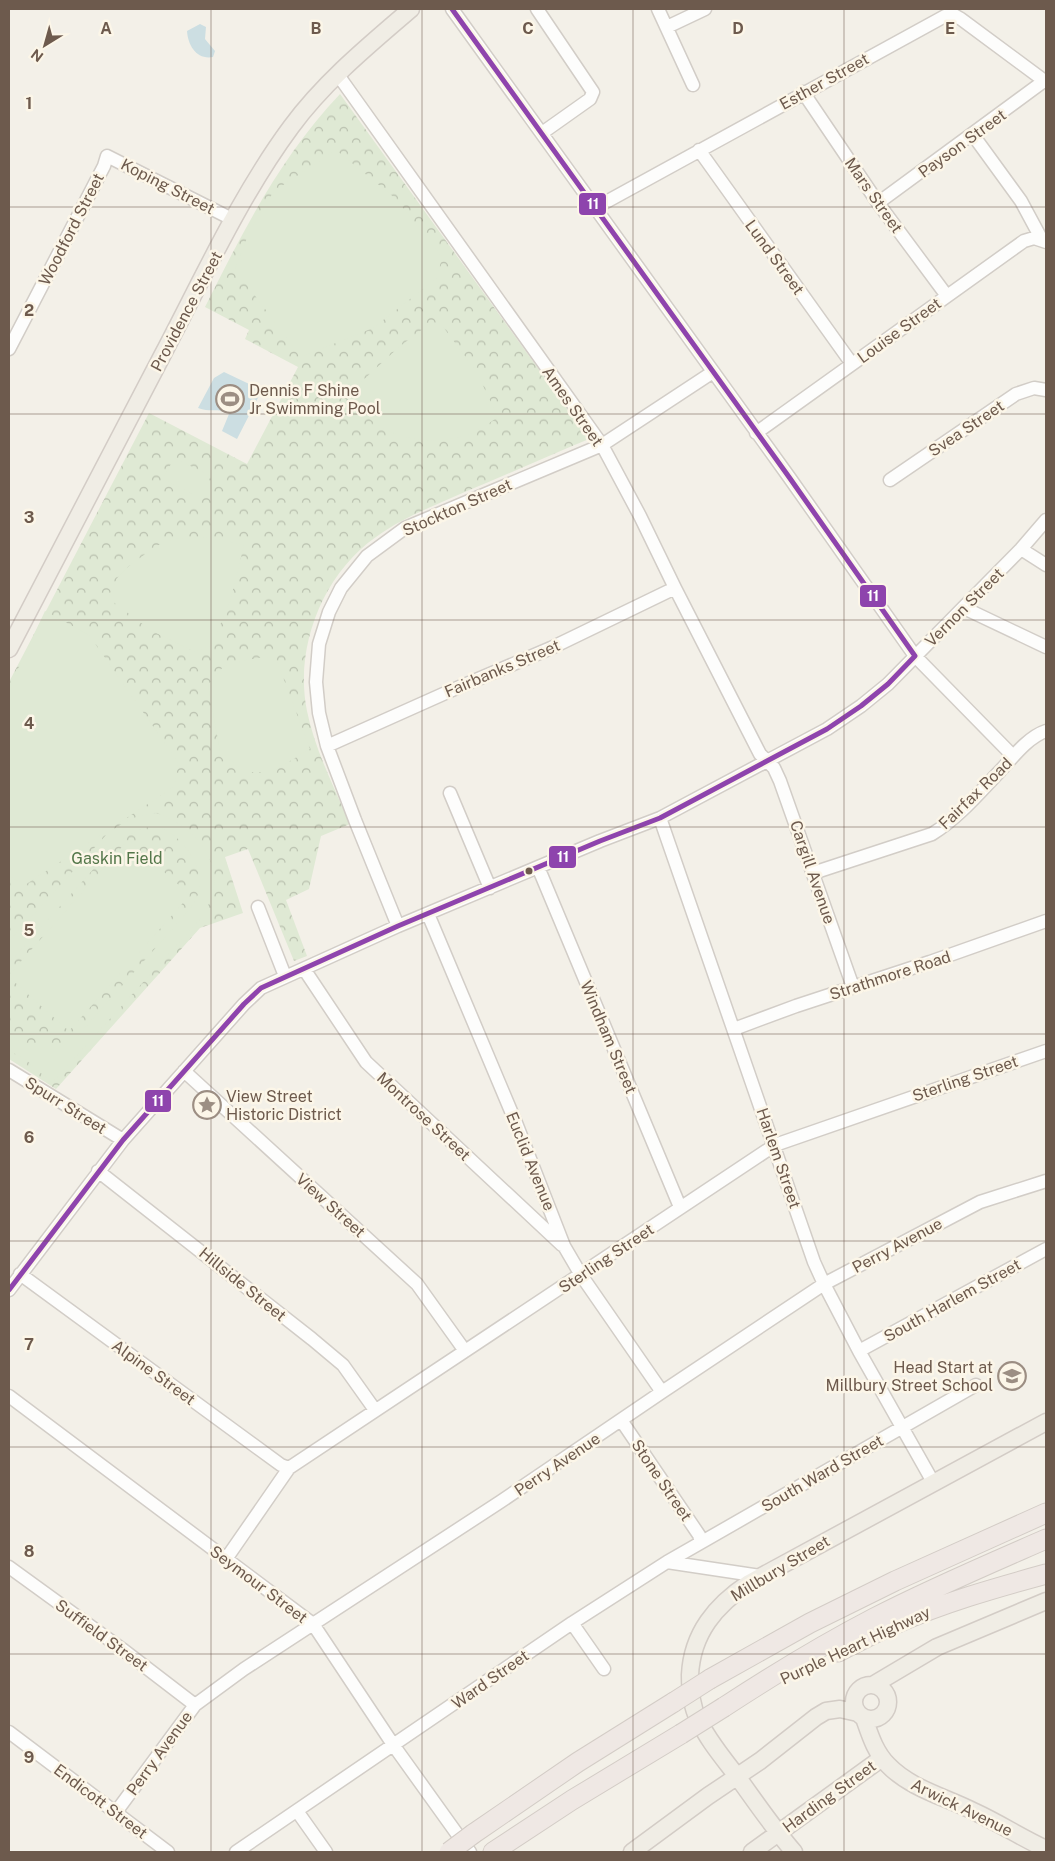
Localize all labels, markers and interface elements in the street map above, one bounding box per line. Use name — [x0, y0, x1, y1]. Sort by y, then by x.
text: A — [100, 19, 112, 38]
text: B — [311, 19, 322, 38]
text: C — [522, 19, 534, 38]
text: D — [732, 19, 744, 38]
text: E — [945, 19, 955, 38]
north arrow — [20, 20, 70, 70]
text: N — [28, 46, 46, 65]
street label: Esther Street — [776, 49, 872, 114]
text: 1 — [26, 94, 32, 113]
street label: Payson Street — [915, 105, 1010, 182]
street label: Mars Street — [841, 154, 907, 237]
street label: Koping Street — [118, 155, 218, 218]
street label: Woodford Street — [35, 170, 108, 289]
line badge: 11 — [578, 192, 607, 216]
text: 11 — [587, 196, 599, 212]
street label: Lund Street — [741, 216, 808, 298]
street label: Providence Street — [147, 248, 226, 375]
street label: Louise Street — [854, 294, 945, 367]
text: 2 — [24, 301, 34, 320]
street label: Ames Street — [538, 363, 607, 450]
place label: Dennis F Shine Jr Swimming Pool — [249, 381, 381, 418]
sports icon: Dennis F Shine Jr Swimming Pool — [215, 384, 245, 414]
street label: Svea Street — [925, 396, 1008, 461]
street label: Stockton Street — [400, 475, 515, 540]
text: 3 — [24, 508, 34, 527]
street label: Vernon Street — [921, 564, 1008, 651]
line badge: 11 — [859, 584, 887, 608]
text: 11 — [867, 588, 879, 604]
street label: Fairbanks Street — [442, 636, 563, 701]
text: 4 — [24, 714, 35, 733]
street label: Fairfax Road — [935, 754, 1016, 833]
street label: Cargill Avenue — [786, 818, 839, 926]
line badge: 11 — [548, 845, 577, 869]
park label: Gaskin Field — [71, 849, 163, 868]
text: 11 — [557, 849, 569, 865]
unlabelled marker — [524, 866, 534, 876]
text: 5 — [24, 921, 35, 940]
street label: Strathmore Road — [827, 947, 953, 1004]
street label: Windham Street — [576, 978, 641, 1096]
street label: Sterling Street — [910, 1052, 1020, 1105]
street label: Montrose Street — [373, 1068, 474, 1165]
street label: Spurr Street — [21, 1073, 110, 1138]
place label: View Street Historic District — [226, 1087, 342, 1124]
line badge: 11 — [144, 1089, 172, 1113]
place icon: View Street Historic District — [192, 1090, 222, 1120]
text: 11 — [152, 1093, 164, 1109]
street label: Harlem Street — [752, 1105, 805, 1211]
street label: Euclid Avenue — [502, 1109, 559, 1213]
text: 6 — [24, 1128, 34, 1147]
street label: View Street — [292, 1169, 369, 1241]
street label: Perry Avenue — [849, 1214, 945, 1277]
street label: Sterling Street — [555, 1220, 657, 1297]
street label: Hillside Street — [195, 1243, 290, 1325]
street label: South Harlem Street — [880, 1255, 1024, 1346]
text: 7 — [24, 1335, 34, 1354]
street label: Alpine Street — [108, 1336, 199, 1409]
place label: Head Start at Millbury Street School — [826, 1358, 993, 1395]
school or university icon: Head Start at Millbury Street School — [997, 1361, 1027, 1391]
street label: Perry Avenue — [511, 1429, 604, 1500]
street label: South Ward Street — [758, 1431, 887, 1516]
street label: Stone Street — [627, 1436, 696, 1525]
street label: Millbury Street — [727, 1531, 833, 1605]
street label: Seymour Street — [206, 1541, 311, 1627]
text: 8 — [24, 1542, 35, 1561]
street label: Suffield Street — [52, 1595, 152, 1675]
street label: Purple Heart Highway — [777, 1602, 934, 1689]
street label: Ward Street — [448, 1646, 532, 1713]
street label: Perry Avenue — [123, 1708, 196, 1799]
text: 9 — [24, 1748, 34, 1767]
street label: Harding Street — [779, 1756, 880, 1837]
street label: Endicott Street — [50, 1760, 151, 1843]
street label: Arwick Avenue — [908, 1775, 1016, 1840]

